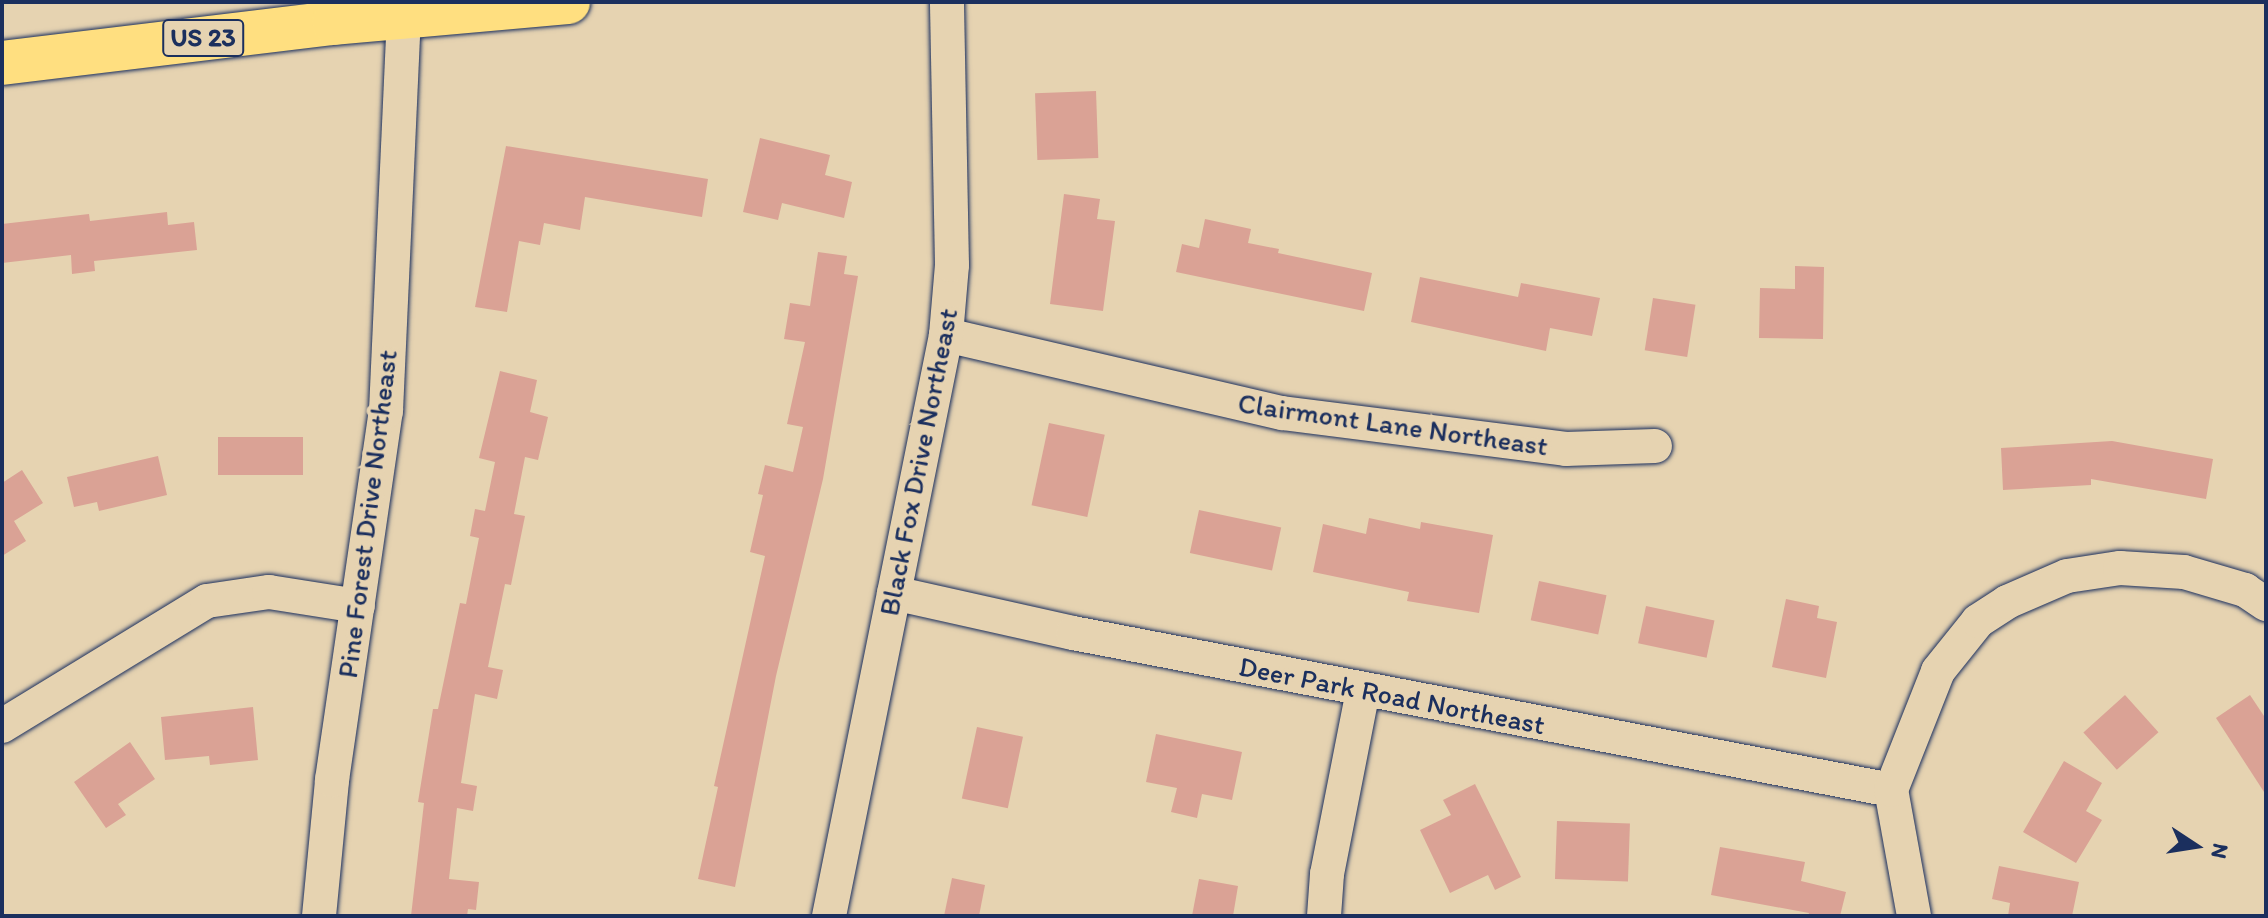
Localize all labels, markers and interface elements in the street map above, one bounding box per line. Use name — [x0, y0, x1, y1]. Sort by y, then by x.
road number: US 23 — [161, 16, 245, 60]
street label: Black Fox Drive Northeast — [872, 306, 964, 618]
street label: Pine Forest Drive Northeast — [330, 348, 404, 680]
street label: Clairmont Lane Northeast — [1236, 386, 1550, 462]
street label: Deer Park Road Northeast — [1236, 649, 1548, 741]
north arrow — [2156, 806, 2236, 886]
text: N — [2205, 841, 2235, 861]

